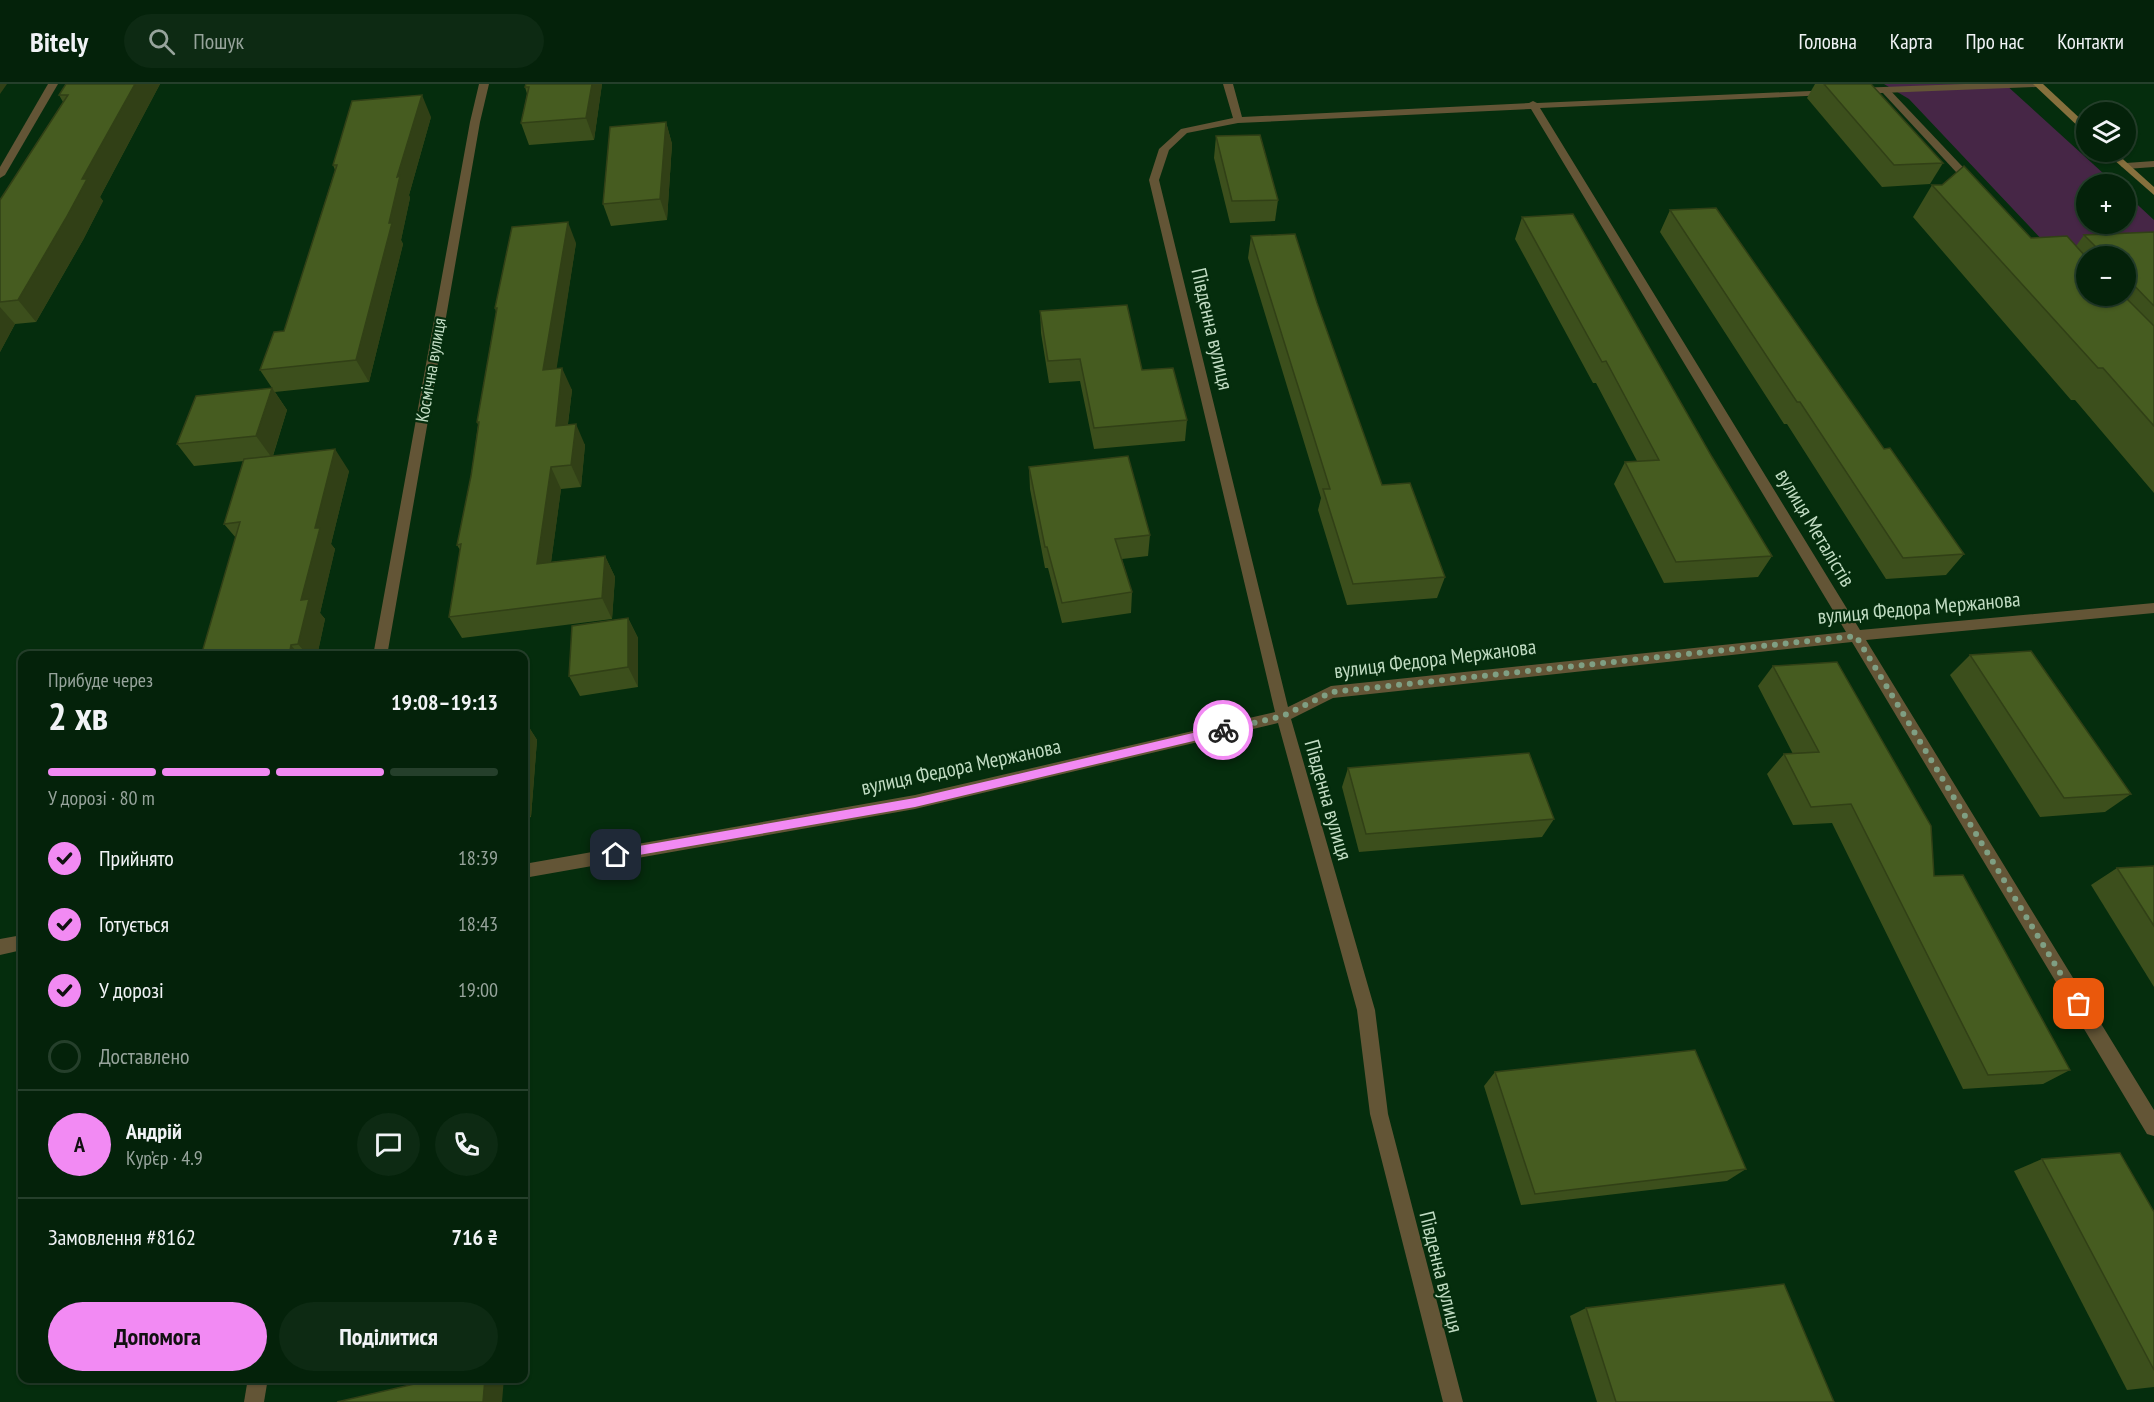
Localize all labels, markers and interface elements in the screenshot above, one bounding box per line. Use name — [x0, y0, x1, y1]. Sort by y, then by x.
search box — [124, 14, 544, 68]
text: Bitely — [30, 23, 88, 60]
icon: search — [145, 25, 178, 58]
text: Пошук — [193, 27, 244, 55]
text: Головна — [1799, 28, 1857, 55]
text: Карта — [1890, 28, 1933, 55]
text: Про нас — [1966, 28, 2024, 55]
text: Контакти — [2057, 28, 2124, 55]
map controls — [2076, 102, 2136, 306]
button: layers — [2076, 102, 2136, 162]
button: + — [2076, 174, 2136, 234]
button: − — [2076, 246, 2136, 306]
street label: Південна вулиця — [1185, 265, 1240, 392]
street label: Космічна вулиця — [410, 316, 451, 424]
street label: вулиця Металістів — [1770, 464, 1861, 592]
street label: вулиця Федора Мержанова — [1816, 585, 2021, 630]
street label: вулиця Федора Мержанова — [1332, 633, 1538, 684]
text: Прибуде через — [48, 667, 153, 693]
text: 19:08–19:13 — [391, 688, 498, 716]
text: 2 хв — [48, 690, 108, 741]
courier — [1193, 700, 1253, 760]
icon: bike — [1207, 714, 1240, 747]
street label: вулиця Федора Мержанова — [859, 732, 1063, 801]
street label: Південна вулиця — [1298, 736, 1359, 863]
text: У дорозі · 80 m — [48, 785, 155, 811]
pin — [590, 829, 641, 880]
icon: home — [599, 838, 632, 871]
icon: check — [48, 842, 81, 875]
text: Прийнято — [99, 844, 174, 872]
text: 18:39 — [458, 845, 498, 871]
icon: check — [48, 908, 81, 941]
text: Готується — [99, 910, 169, 938]
text: 18:43 — [458, 911, 498, 937]
icon: check — [48, 974, 81, 1007]
text: У дорозі — [99, 976, 164, 1004]
text: 19:00 — [458, 977, 498, 1003]
pin — [2053, 978, 2104, 1029]
icon: bag — [2062, 987, 2095, 1020]
text: Доставлено — [99, 1042, 189, 1070]
button: chat — [357, 1113, 420, 1176]
button: phone — [435, 1113, 498, 1176]
text: Андрій — [126, 1117, 182, 1145]
text: А — [74, 1130, 85, 1158]
text: Кур’єр · 4.9 — [126, 1145, 203, 1171]
street label: Південна вулиця — [1413, 1208, 1470, 1335]
text: Замовлення #8162 — [48, 1223, 196, 1251]
text: 716 ₴ — [451, 1223, 498, 1251]
button: Допомога — [48, 1302, 267, 1371]
button: Поділитися — [279, 1302, 498, 1371]

